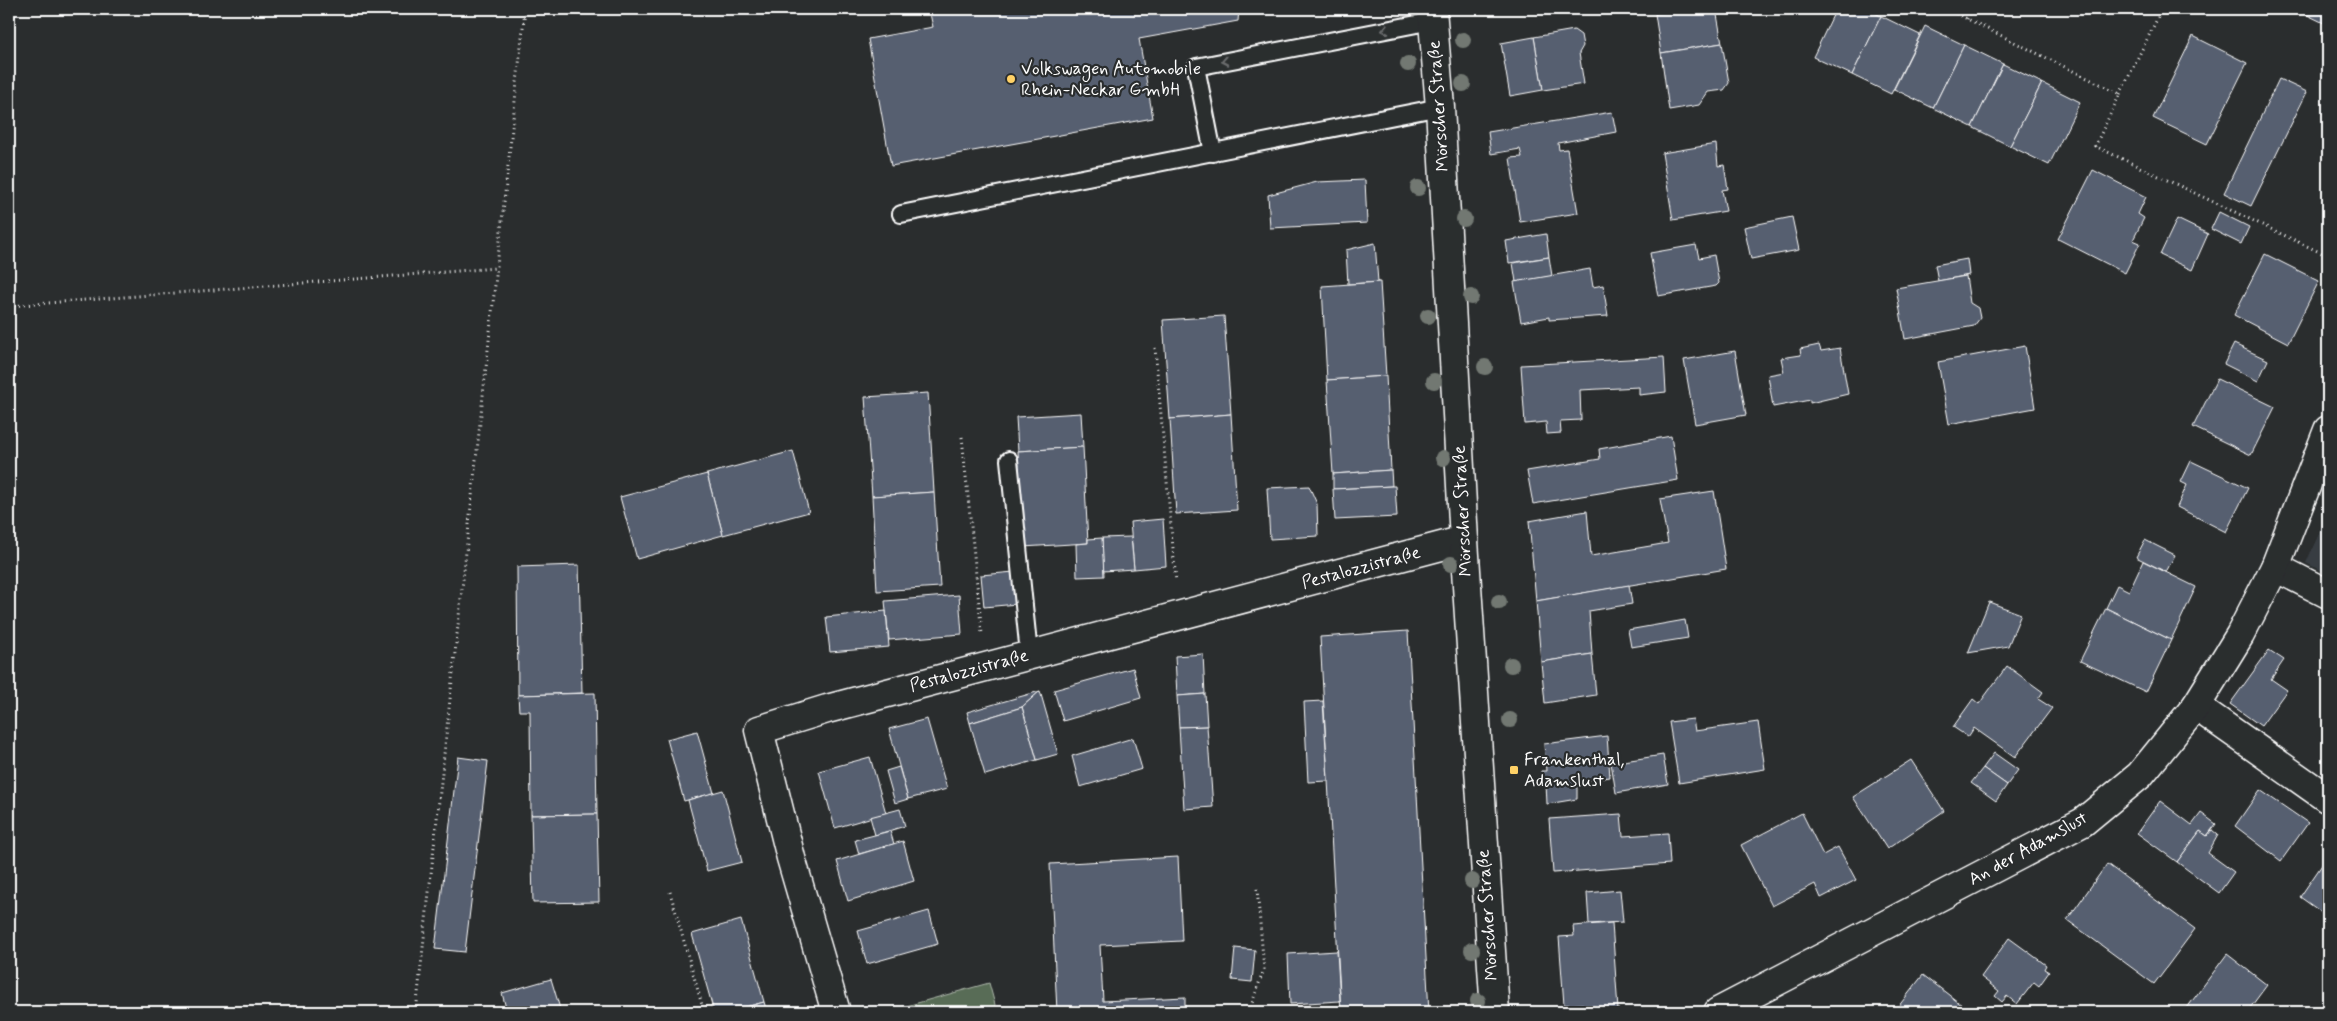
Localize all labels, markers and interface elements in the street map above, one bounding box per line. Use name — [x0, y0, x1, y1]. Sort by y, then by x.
one-way arrow — [1380, 25, 1389, 35]
street label: Mörscher Straße — [1422, 40, 1456, 172]
one-way arrow — [1221, 56, 1230, 66]
place label: Volkswagen Automobile Rhein-Neckar GmbH — [1021, 57, 1201, 102]
marker: Volkswagen Automobile Rhein-Neckar GmbH — [1005, 73, 1017, 85]
street label: Mörscher Straße — [1448, 445, 1478, 577]
street label: Pestalozzistraße — [1299, 541, 1423, 595]
street label: Pestalozzistraße — [907, 644, 1031, 698]
place label: Frankenthal, Adamslust — [1524, 748, 1625, 793]
marker: Frankenthal, Adamslust — [1508, 764, 1520, 776]
street label: An der Adamslust — [1964, 806, 2092, 892]
street label: Mörscher Straße — [1471, 849, 1505, 981]

